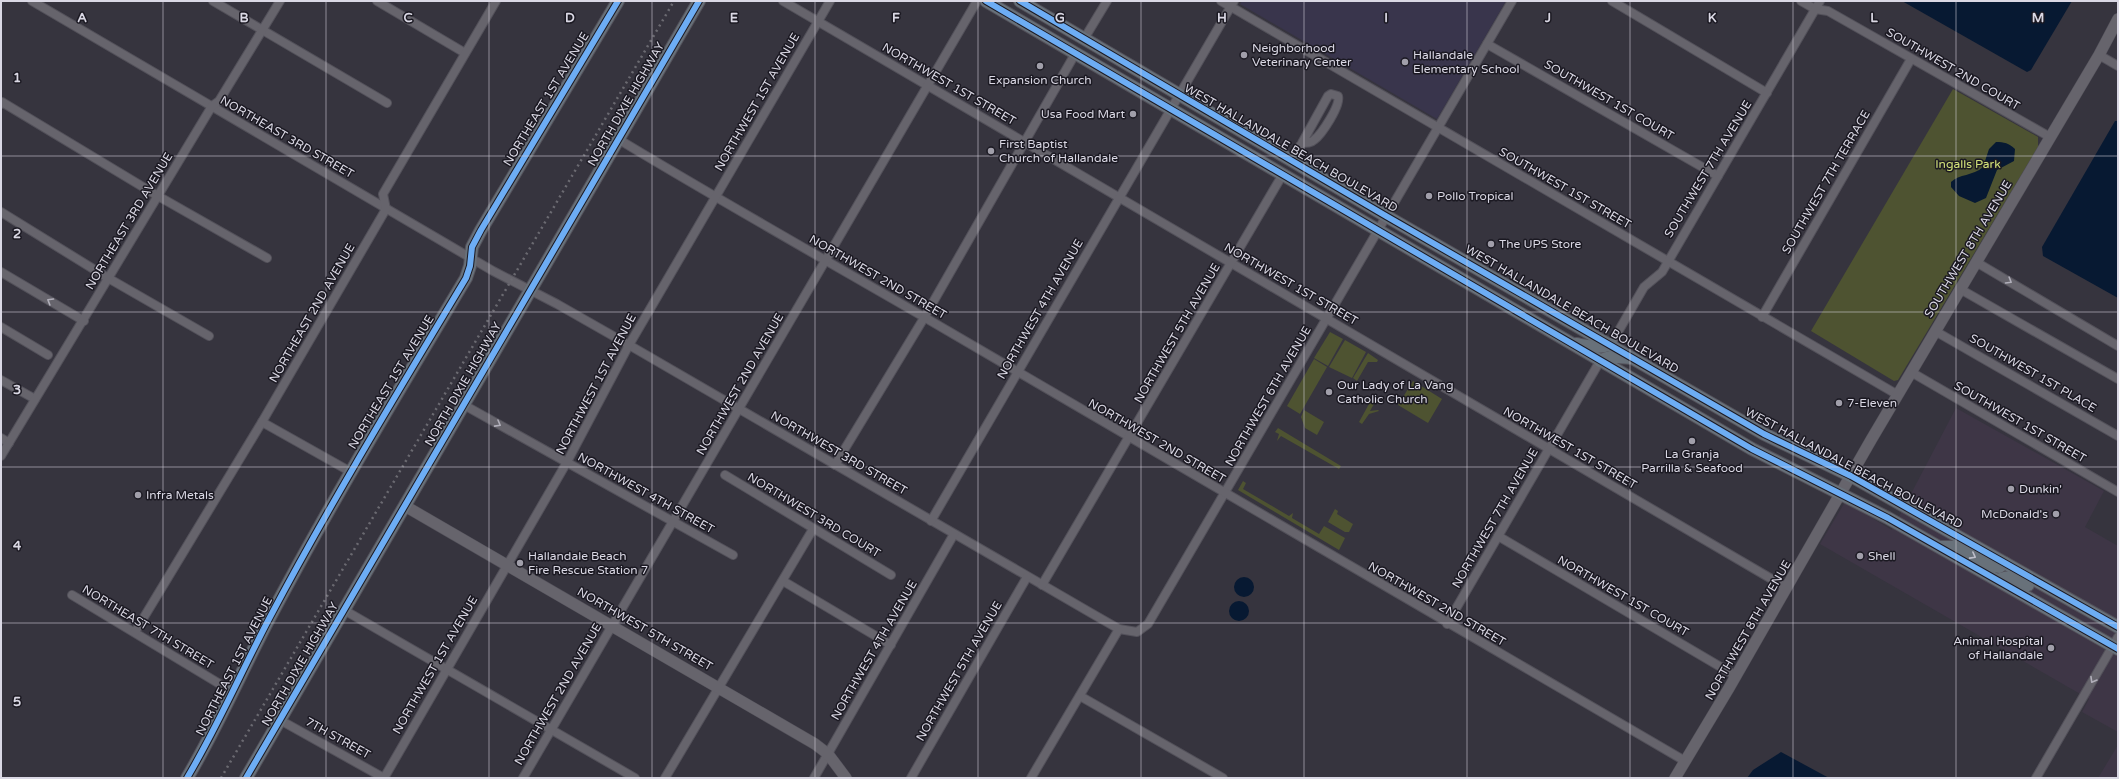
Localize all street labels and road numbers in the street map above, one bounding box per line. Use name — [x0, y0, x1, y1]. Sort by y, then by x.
street label: SOUTHWEST 2ND COURT — [1884, 25, 2023, 113]
street label: NORTHEAST 1ST AVENUE — [500, 29, 592, 169]
street label: NORTHWEST 1ST AVENUE — [712, 30, 803, 174]
street label: NORTH DIXIE HIGHWAY — [585, 39, 667, 168]
street label: NORTHWEST 1ST STREET — [880, 40, 1019, 128]
street label: SOUTHWEST 1ST COURT — [1542, 57, 1677, 143]
street label: WEST HALLANDALE BEACH BOULEVARD — [1182, 81, 1400, 215]
street label: NORTHEAST 3RD STREET — [218, 93, 357, 181]
street label: SOUTHWEST 7TH AVENUE — [1661, 98, 1755, 240]
street label: SOUTHWEST 7TH TERRACE — [1779, 107, 1873, 256]
street label: SOUTHWEST 1ST STREET — [1497, 144, 1634, 232]
street label: NORTHEAST 3RD AVENUE — [82, 150, 176, 292]
street label: SOUTHWEST 8TH AVENUE — [1921, 178, 2015, 320]
street label: NORTHWEST 2ND STREET — [807, 232, 950, 322]
street label: NORTHWEST 4TH AVENUE — [994, 236, 1086, 381]
street label: NORTHWEST 1ST STREET — [1222, 240, 1361, 328]
street label: NORTHEAST 2ND AVENUE — [266, 241, 358, 385]
street label: WEST HALLANDALE BEACH BOULEVARD — [1463, 242, 1681, 376]
street label: NORTHWEST 5TH AVENUE — [1131, 260, 1223, 405]
street label: NORTHWEST 2ND AVENUE — [694, 310, 787, 457]
street label: NORTHWEST 1ST AVENUE — [553, 311, 639, 457]
street label: NORTHEAST 1ST AVENUE — [345, 312, 437, 452]
street label: NORTH DIXIE HIGHWAY — [422, 319, 504, 448]
street label: NORTHWEST 6TH AVENUE — [1222, 323, 1314, 468]
street label: SOUTHWEST 1ST PLACE — [1967, 331, 2099, 415]
street label: SOUTHWEST 1ST STREET — [1952, 378, 2089, 466]
street label: NORTHWEST 2ND STREET — [1086, 396, 1229, 486]
street label: NORTHWEST 1ST STREET — [1501, 404, 1640, 492]
street label: WEST HALLANDALE BEACH BOULEVARD — [1743, 405, 1965, 531]
street label: NORTHWEST 3RD STREET — [768, 408, 910, 498]
street label: NORTHWEST 7TH AVENUE — [1449, 445, 1541, 590]
street label: NORTHWEST 4TH STREET — [575, 450, 717, 537]
street label: NORTHWEST 3RD COURT — [745, 470, 884, 561]
street label: NORTHWEST 1ST COURT — [1555, 553, 1692, 640]
street label: NORTHWEST 8TH AVENUE — [1702, 557, 1794, 702]
street label: NORTHWEST 2ND STREET — [1366, 559, 1509, 649]
street label: NORTHWEST 4TH AVENUE — [828, 577, 920, 722]
street label: NORTHEAST 7TH STREET — [80, 582, 217, 672]
street label: NORTHWEST 5TH STREET — [575, 584, 716, 674]
street label: NORTHWEST 1ST AVENUE — [390, 593, 481, 737]
street label: NORTHEAST 1ST AVENUE — [193, 594, 275, 738]
street label: NORTHWEST 5TH AVENUE — [913, 598, 1005, 743]
street label: NORTH DIXIE HIGHWAY — [259, 599, 341, 728]
street label: NORTHWEST 2ND AVENUE — [512, 620, 605, 767]
street label: 7TH STREET — [303, 714, 374, 762]

